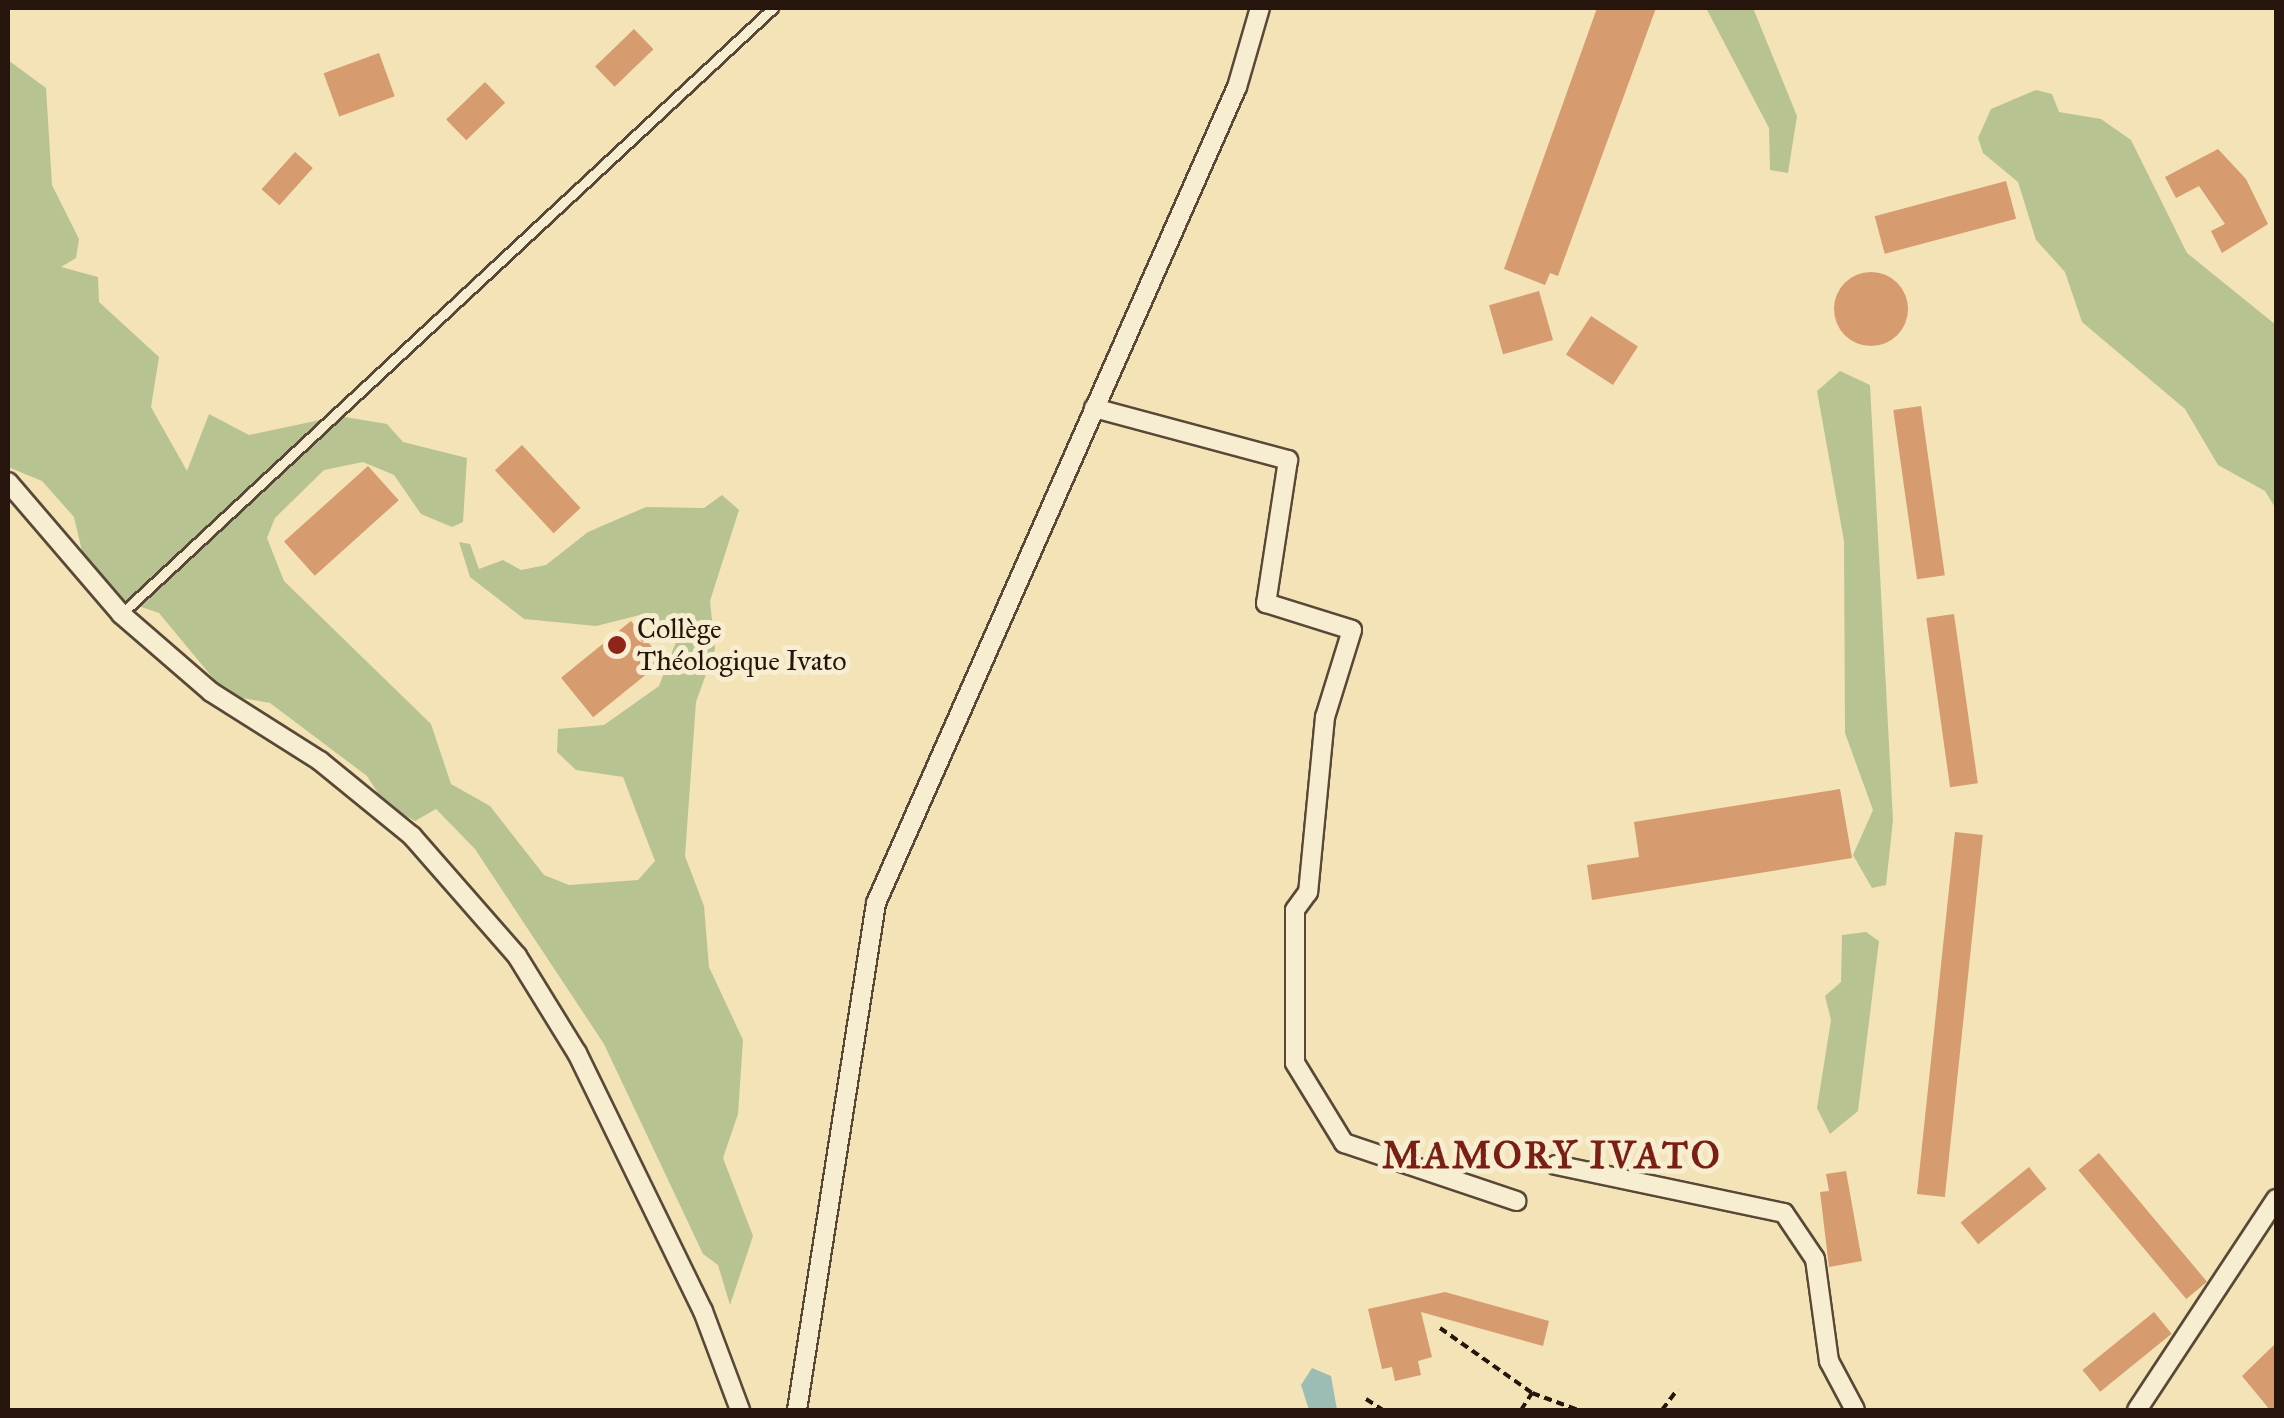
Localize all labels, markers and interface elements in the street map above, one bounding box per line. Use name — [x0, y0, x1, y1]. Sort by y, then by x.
place label: Collège Théologique Ivato — [637, 612, 847, 678]
marker: Collège Théologique Ivato — [606, 634, 628, 656]
district label: MAMORY IVATO — [1382, 1133, 1722, 1179]

